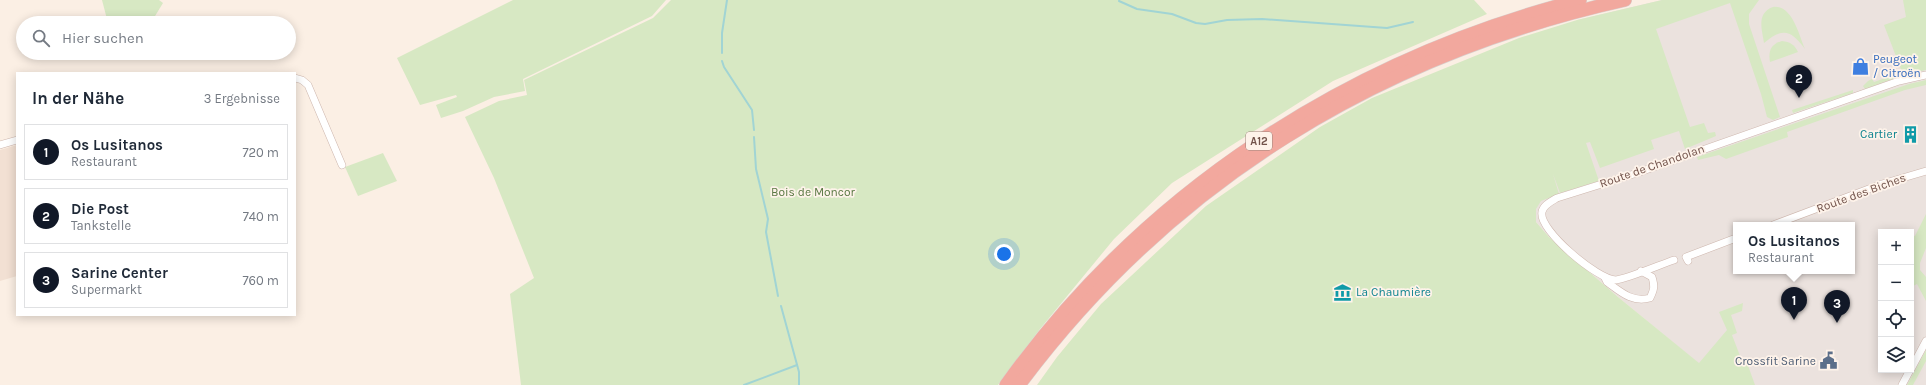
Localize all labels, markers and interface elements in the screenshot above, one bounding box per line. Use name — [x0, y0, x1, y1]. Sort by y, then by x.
search box — [16, 16, 296, 60]
icon: search — [30, 27, 52, 49]
text: Hier suchen — [62, 29, 144, 47]
place label: Peugeot / Citroën — [1873, 52, 1921, 80]
shop icon: Peugeot / Citroën — [1850, 56, 1870, 76]
pin: 2 — [1786, 65, 1812, 98]
text: In der Nähe — [32, 88, 124, 108]
text: 3 Ergebnisse — [204, 91, 280, 106]
building icon: Cartier — [1900, 124, 1920, 144]
place label: Cartier — [1860, 127, 1898, 141]
road number: A12 — [1246, 132, 1272, 150]
text: Os Lusitanos — [71, 136, 163, 154]
street label: Route de Chandolan — [1598, 141, 1706, 191]
text: 1 — [44, 145, 48, 160]
text: 720 m — [242, 145, 279, 160]
text: Restaurant — [71, 154, 137, 169]
street label: Route des Biches — [1814, 170, 1908, 216]
park label: Bois de Moncor — [771, 185, 856, 199]
text: Die Post — [71, 200, 129, 218]
text: 2 — [42, 209, 50, 224]
text: 740 m — [243, 209, 279, 224]
text: Tankstelle — [71, 218, 131, 233]
popup — [1733, 222, 1855, 274]
map controls — [1878, 229, 1914, 373]
button: + — [1878, 229, 1914, 265]
text: Os Lusitanos — [1748, 232, 1840, 250]
your location — [994, 244, 1014, 264]
text: Restaurant — [1748, 250, 1814, 265]
text: Sarine Center — [71, 264, 168, 282]
button: − — [1878, 265, 1914, 301]
text: 3 — [42, 273, 50, 288]
text: 760 m — [242, 273, 279, 288]
text: Supermarkt — [71, 282, 142, 297]
museum icon: La Chaumière — [1333, 282, 1353, 302]
place label: La Chaumière — [1356, 285, 1431, 299]
pin: 1 — [1781, 287, 1807, 320]
pin: 3 — [1824, 290, 1850, 323]
button: locate — [1878, 301, 1914, 337]
button: layers — [1878, 337, 1914, 373]
public building icon: Crossfit Sarine — [1819, 351, 1839, 371]
place label: Crossfit Sarine — [1735, 354, 1816, 368]

